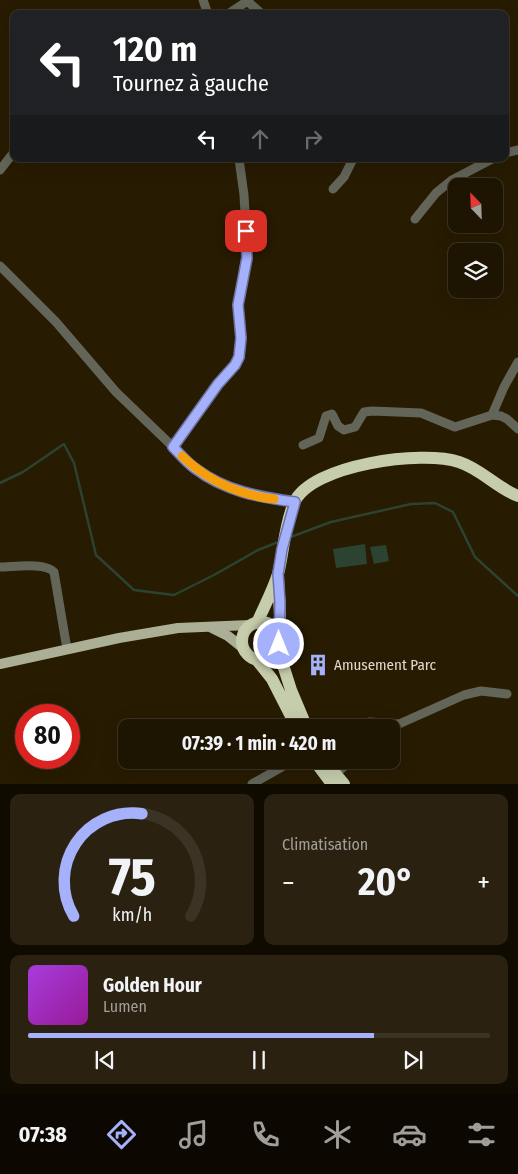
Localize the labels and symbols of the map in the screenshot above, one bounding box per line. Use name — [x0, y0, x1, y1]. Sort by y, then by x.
north arrow — [448, 178, 502, 232]
pin — [225, 210, 267, 252]
position arrow — [252, 617, 304, 669]
building icon: Amusement Parc — [305, 652, 331, 678]
place label: Amusement Parc — [334, 656, 437, 674]
speed limit sign: 80 — [15, 704, 80, 769]

